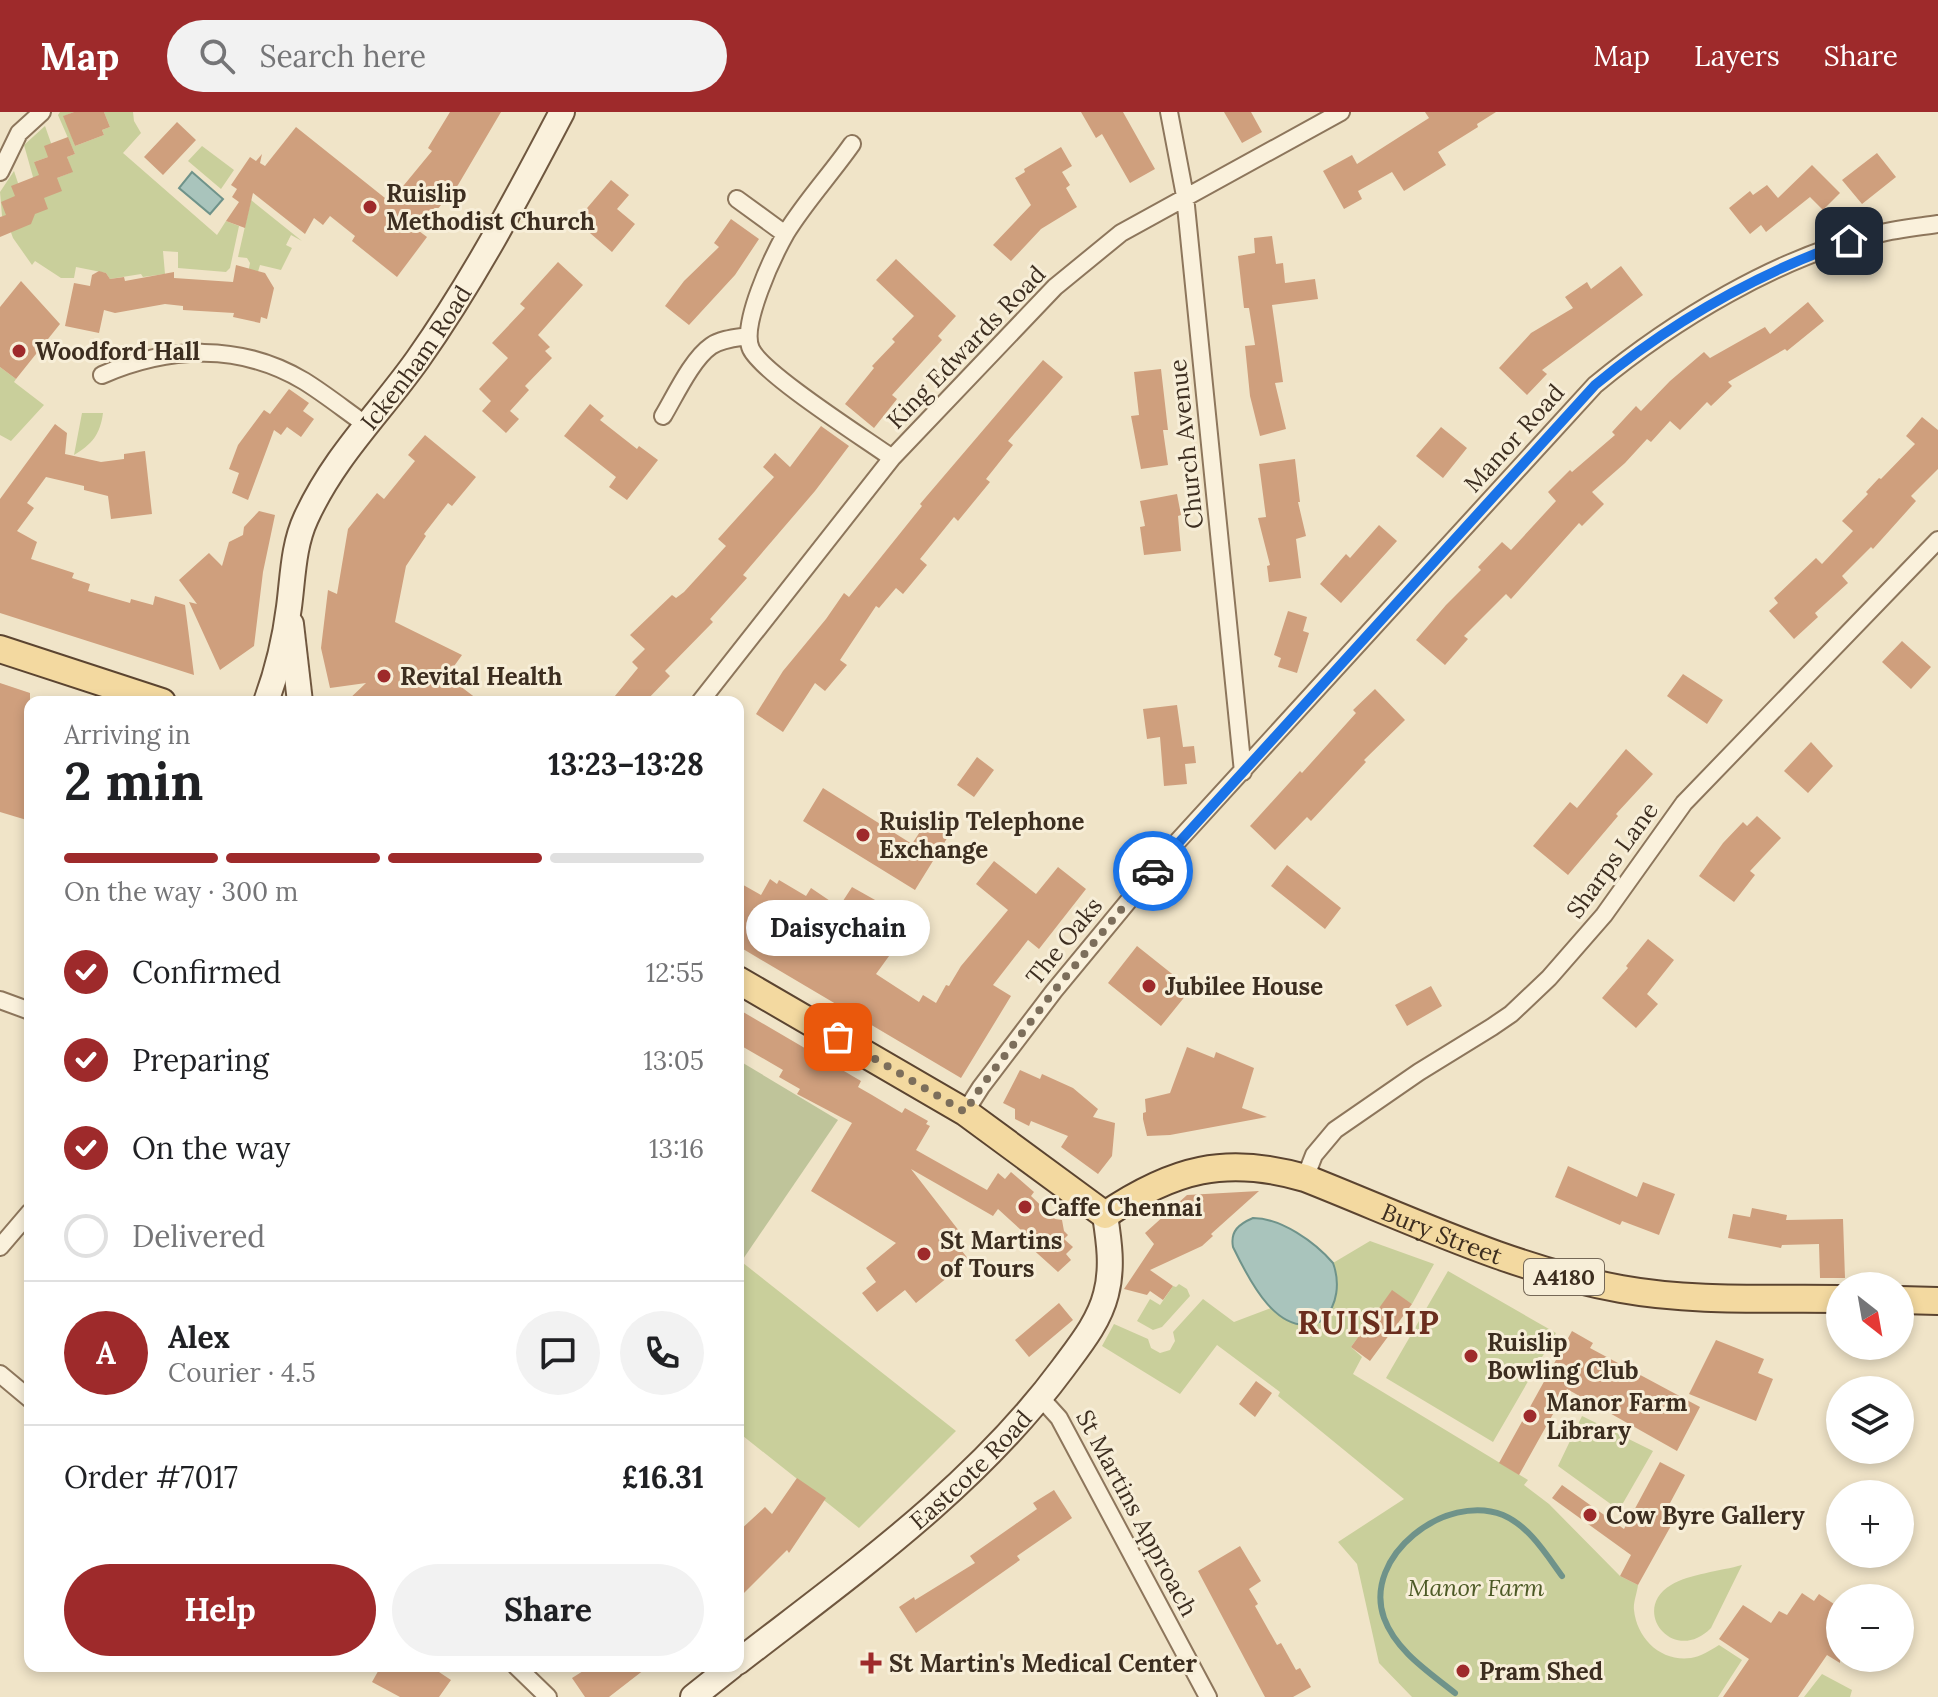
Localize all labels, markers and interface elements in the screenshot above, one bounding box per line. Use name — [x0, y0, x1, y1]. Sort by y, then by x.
search box — [167, 20, 727, 92]
text: Map — [40, 32, 119, 80]
icon: search — [195, 34, 239, 78]
text: Search here — [259, 37, 426, 75]
text: Map — [1593, 38, 1650, 74]
text: Layers — [1694, 38, 1780, 74]
text: Share — [1824, 38, 1898, 74]
place label: Ruislip Methodist Church — [386, 178, 595, 237]
marker: Ruislip Methodist Church — [361, 198, 379, 216]
pin — [1815, 207, 1883, 275]
icon: home — [1827, 219, 1871, 263]
street label: King Edwards Road — [880, 259, 1052, 435]
street label: Ickenham Road — [353, 279, 478, 436]
place label: Woodford Hall — [35, 336, 200, 367]
marker: Woodford Hall — [10, 342, 28, 360]
street label: Church Avenue — [1162, 358, 1210, 530]
street label: Manor Road — [1457, 377, 1571, 499]
place label: Revital Health — [400, 661, 563, 692]
marker: Revital Health — [375, 667, 393, 685]
text: Arriving in — [64, 718, 191, 751]
text: 13:23–13:28 — [548, 745, 704, 783]
text: 2 min — [64, 748, 203, 814]
street label: Sharps Lane — [1559, 796, 1665, 924]
place label: Ruislip Telephone Exchange — [879, 806, 1085, 865]
marker: Ruislip Telephone Exchange — [854, 826, 872, 844]
courier — [1113, 831, 1193, 911]
icon: car — [1131, 849, 1175, 893]
text: On the way · 300 m — [64, 875, 298, 908]
street label: The Oaks — [1019, 891, 1109, 991]
callout: Daisychain — [746, 901, 930, 957]
text: Daisychain — [770, 911, 906, 944]
icon: check — [64, 950, 108, 994]
text: Confirmed — [132, 953, 281, 991]
text: 12:55 — [646, 956, 704, 989]
place label: Jubilee House — [1165, 971, 1323, 1002]
marker: Jubilee House — [1140, 977, 1158, 995]
pin — [804, 1003, 872, 1071]
icon: bag — [816, 1015, 860, 1059]
icon: check — [64, 1038, 108, 1082]
text: Preparing — [132, 1041, 269, 1079]
text: 13:05 — [643, 1044, 704, 1077]
icon: check — [64, 1126, 108, 1170]
text: On the way — [132, 1129, 290, 1167]
text: 13:16 — [649, 1132, 704, 1165]
place label: Caffe Chennai — [1041, 1192, 1202, 1223]
street label: Bury Street — [1377, 1196, 1507, 1271]
marker: Caffe Chennai — [1016, 1198, 1034, 1216]
text: Delivered — [132, 1217, 265, 1255]
place label: St Martins of Tours — [940, 1225, 1062, 1284]
marker: St Martins of Tours — [915, 1245, 933, 1263]
road number: A4180 — [1524, 1259, 1604, 1295]
north arrow — [1826, 1272, 1914, 1360]
map controls — [1826, 1272, 1914, 1672]
district label: RUISLIP — [1297, 1302, 1441, 1343]
button: chat — [516, 1311, 600, 1395]
button: phone — [620, 1311, 704, 1395]
text: Alex — [168, 1318, 230, 1356]
place label: Ruislip Bowling Club — [1487, 1327, 1638, 1386]
text: A — [96, 1334, 116, 1372]
marker: Ruislip Bowling Club — [1462, 1347, 1480, 1365]
text: Courier · 4.5 — [168, 1356, 316, 1389]
button: layers — [1826, 1376, 1914, 1464]
place label: Manor Farm Library — [1546, 1387, 1687, 1446]
street label: Eastcote Road — [903, 1403, 1038, 1536]
street label: St Martins Approach — [1069, 1404, 1205, 1622]
marker: Manor Farm Library — [1521, 1407, 1539, 1425]
text: Order #7017 — [64, 1458, 238, 1496]
text: £16.31 — [621, 1458, 704, 1496]
button: + — [1826, 1480, 1914, 1568]
place label: Cow Byre Gallery — [1606, 1500, 1805, 1531]
marker: Cow Byre Gallery — [1581, 1506, 1599, 1524]
button: Help — [64, 1564, 376, 1656]
button: Share — [392, 1564, 704, 1656]
park label: Manor Farm — [1408, 1572, 1544, 1603]
button: − — [1826, 1584, 1914, 1672]
place label: St Martin's Medical Center — [889, 1648, 1197, 1679]
marker: St Martin's Medical Center — [860, 1652, 882, 1674]
place label: Pram Shed — [1479, 1656, 1603, 1687]
marker: Pram Shed — [1454, 1662, 1472, 1680]

